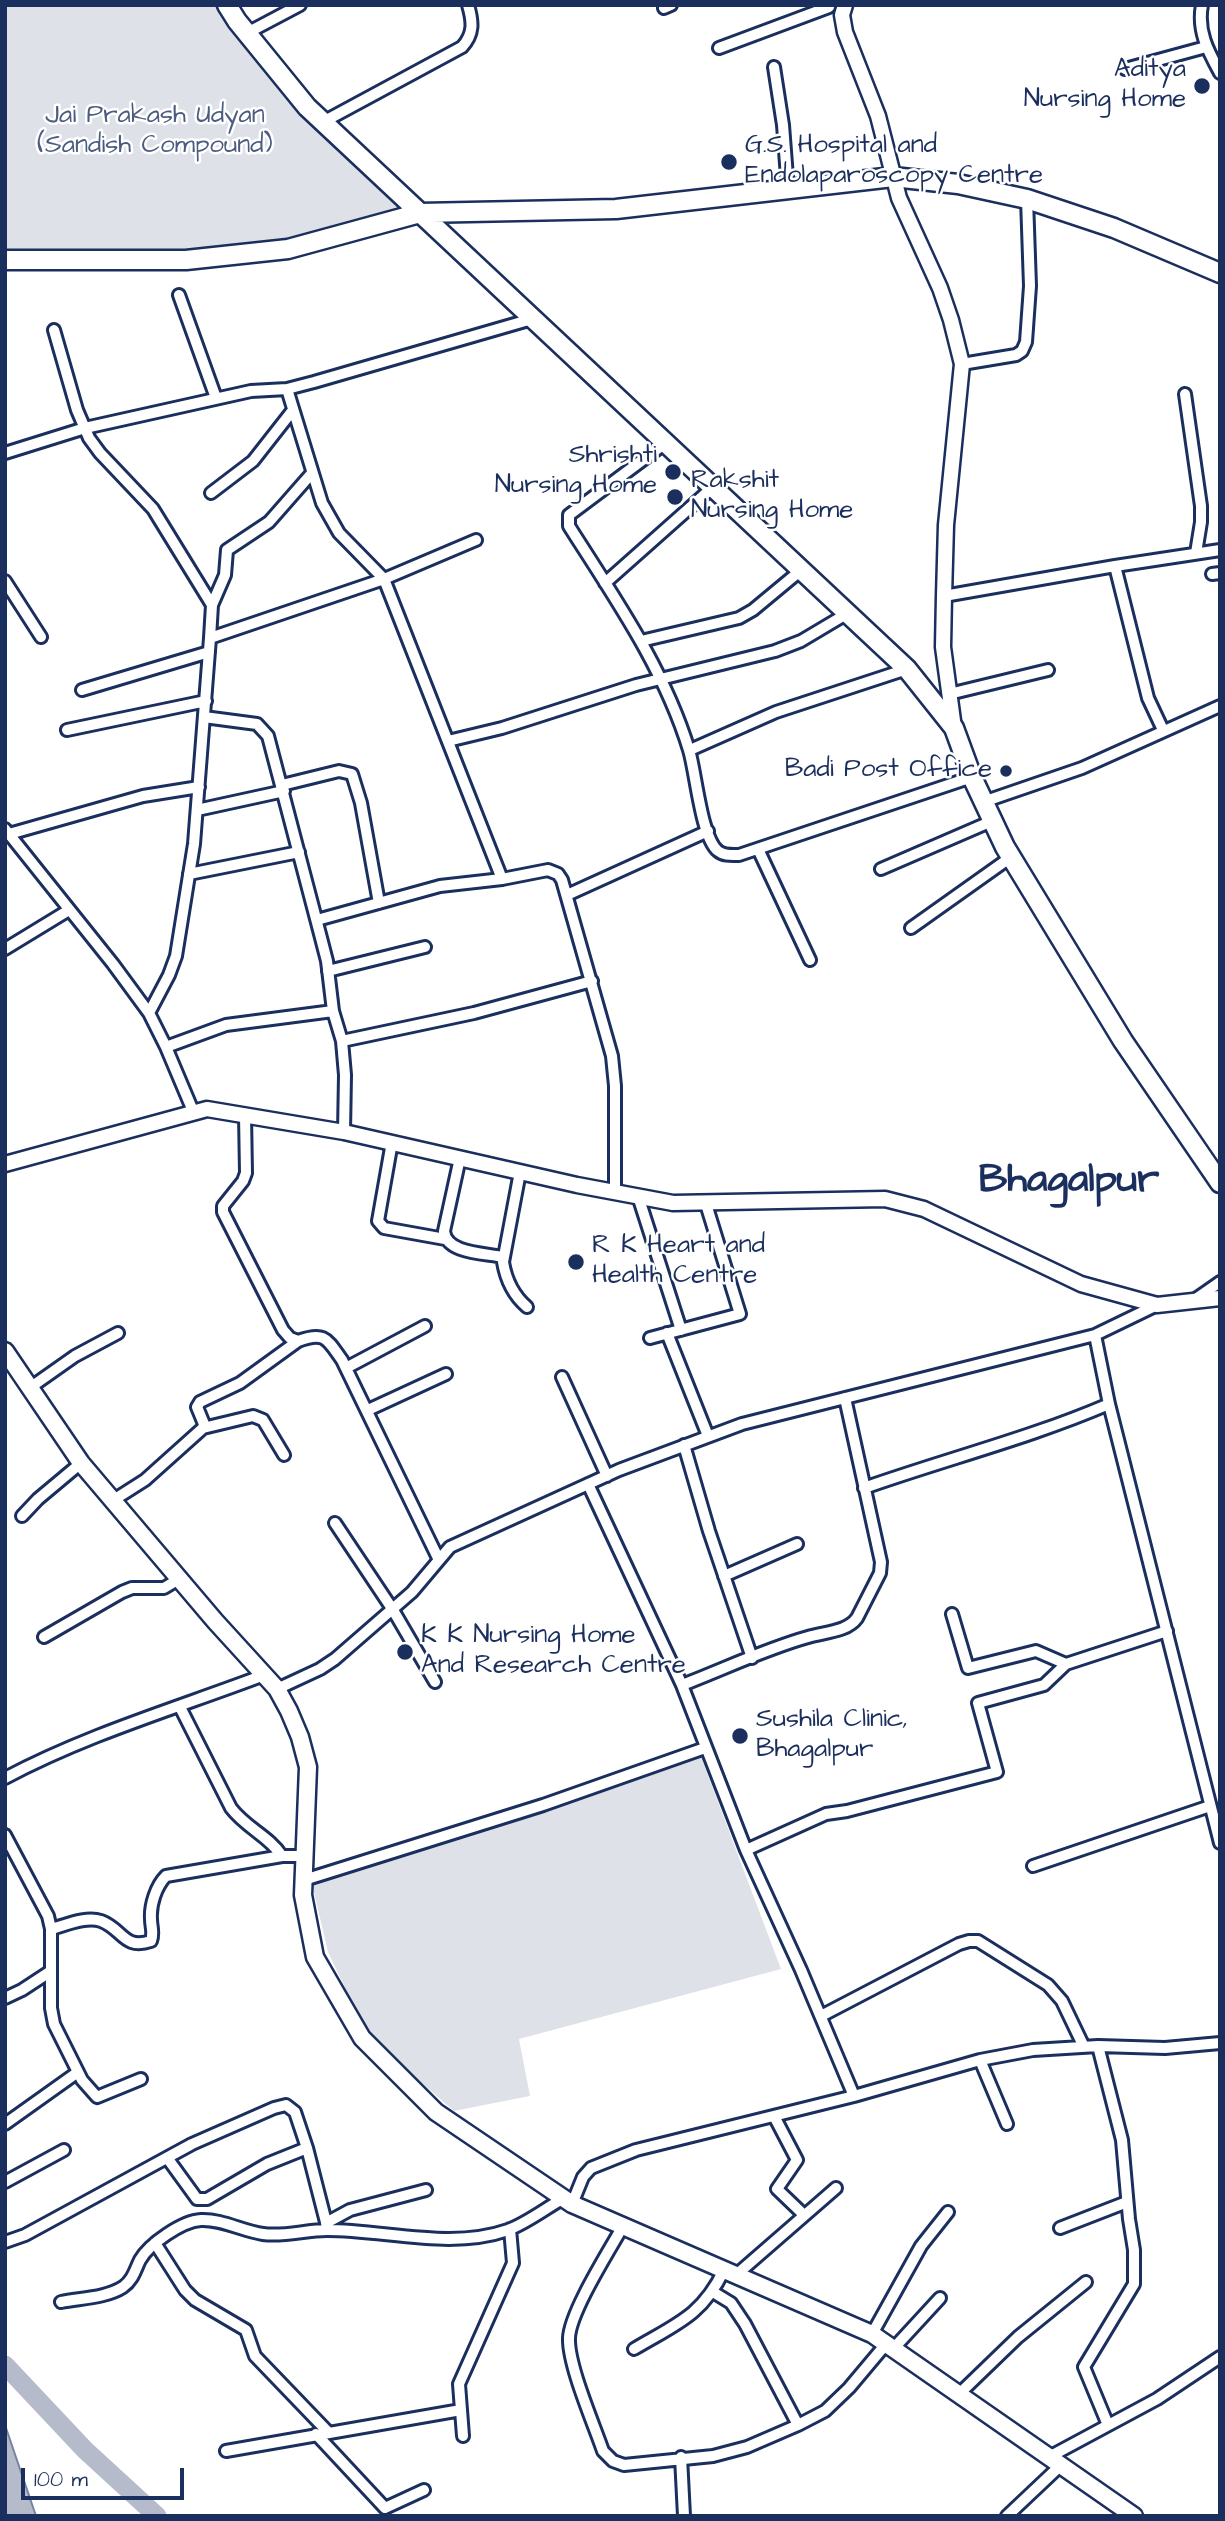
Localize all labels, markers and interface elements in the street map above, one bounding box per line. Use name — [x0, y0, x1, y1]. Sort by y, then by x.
place label: Aditya Nursing Home — [1024, 55, 1186, 116]
marker: Aditya Nursing Home — [1192, 76, 1212, 96]
park label: Jai Prakash Udyan (Sandish Compound) — [37, 101, 273, 162]
place label: G.S. Hospital and Endolaparoscopy Centre — [745, 131, 1043, 192]
marker: G.S. Hospital and Endolaparoscopy Centre — [719, 152, 739, 172]
place label: Shrishti Nursing Home — [495, 441, 657, 503]
marker: Shrishti Nursing Home — [663, 462, 683, 482]
place label: Rakshit Nursing Home — [691, 466, 853, 528]
marker: Rakshit Nursing Home — [665, 487, 685, 507]
place label: Badi Post Office — [785, 755, 992, 787]
marker: Badi Post Office — [998, 763, 1014, 779]
district label: Bhagalpur — [979, 1159, 1159, 1207]
place label: R K Heart and Health Centre — [592, 1231, 765, 1292]
marker: R K Heart and Health Centre — [566, 1252, 586, 1272]
place label: K K Nursing Home And Research Centre — [421, 1621, 686, 1682]
marker: K K Nursing Home And Research Centre — [395, 1642, 415, 1662]
place label: Sushila Clinic, Bhagalpur — [756, 1705, 908, 1766]
marker: Sushila Clinic, Bhagalpur — [730, 1726, 750, 1746]
scale bar — [24, 2454, 187, 2498]
text: 100 m — [34, 2465, 88, 2494]

